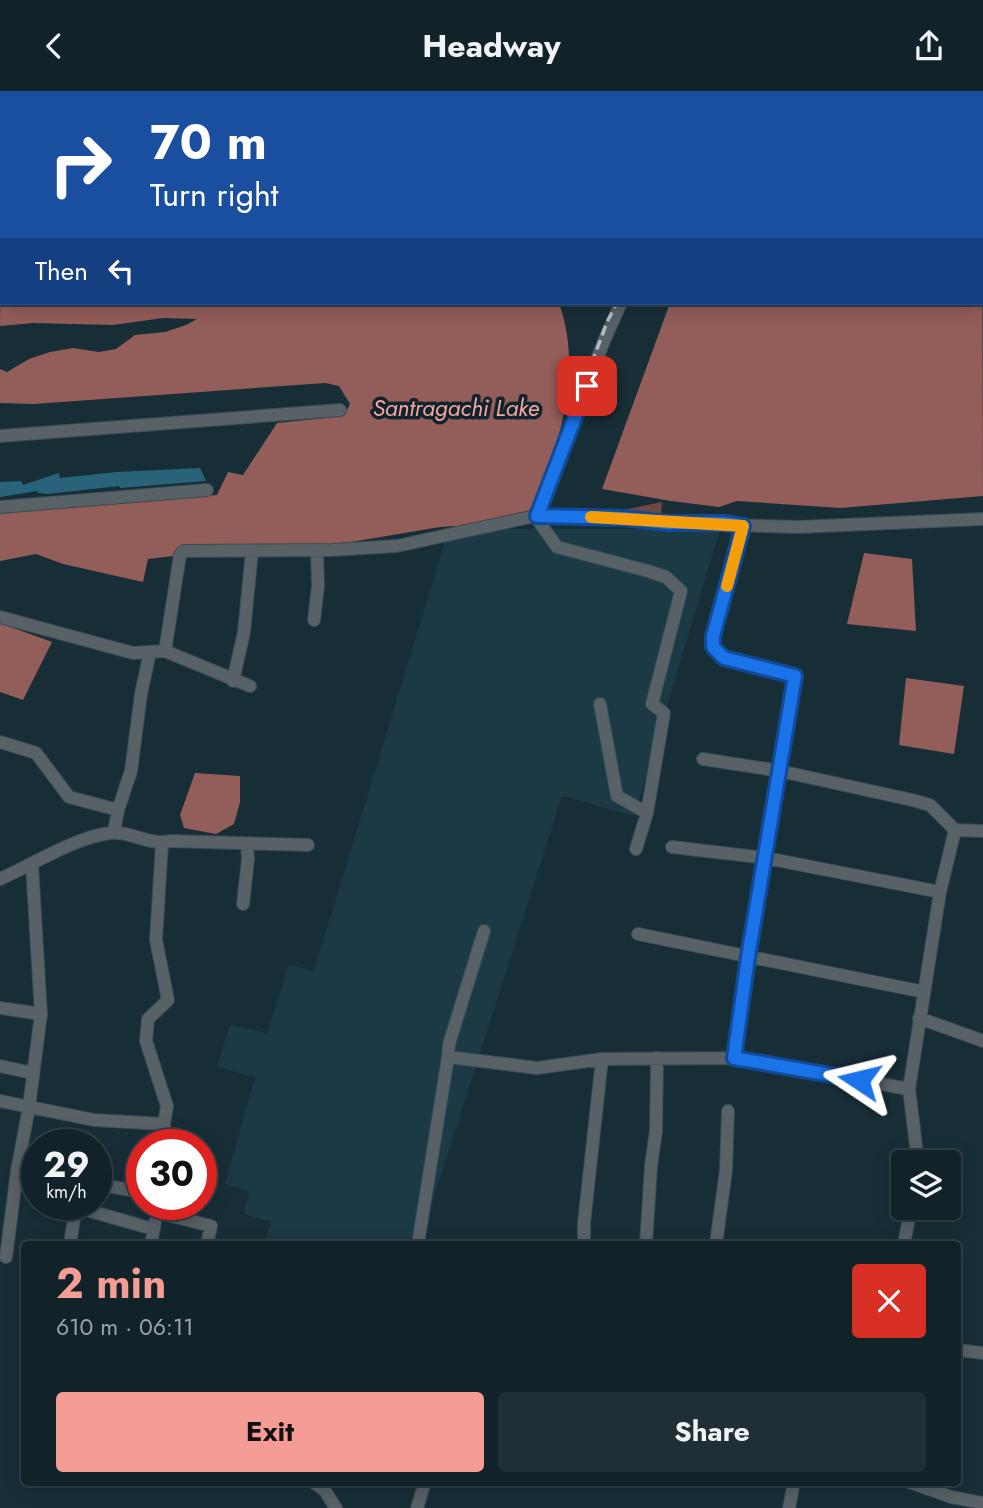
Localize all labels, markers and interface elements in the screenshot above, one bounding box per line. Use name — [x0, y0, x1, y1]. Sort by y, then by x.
text: Headway — [422, 23, 561, 69]
icon: back — [35, 27, 73, 65]
icon: share — [910, 27, 948, 65]
text: 70 m — [150, 107, 267, 177]
icon: right — [35, 119, 126, 210]
text: Turn right — [150, 172, 279, 218]
text: Then — [35, 252, 88, 290]
icon: left — [102, 252, 140, 290]
pin — [557, 356, 617, 416]
icon: arrive — [568, 367, 606, 405]
water label: Santragachi Lake — [373, 391, 540, 425]
position arrow — [822, 1043, 896, 1117]
speed limit sign: 30 — [126, 1129, 217, 1220]
text: 29 — [43, 1140, 90, 1190]
map controls — [891, 1150, 961, 1220]
button: layers — [891, 1150, 961, 1220]
text: km/h — [46, 1179, 87, 1205]
text: 2 min — [56, 1253, 166, 1314]
button: close — [852, 1264, 926, 1338]
text: 610 m · 06:11 — [56, 1310, 194, 1344]
button: Exit — [56, 1392, 484, 1472]
button: Share — [498, 1392, 926, 1472]

